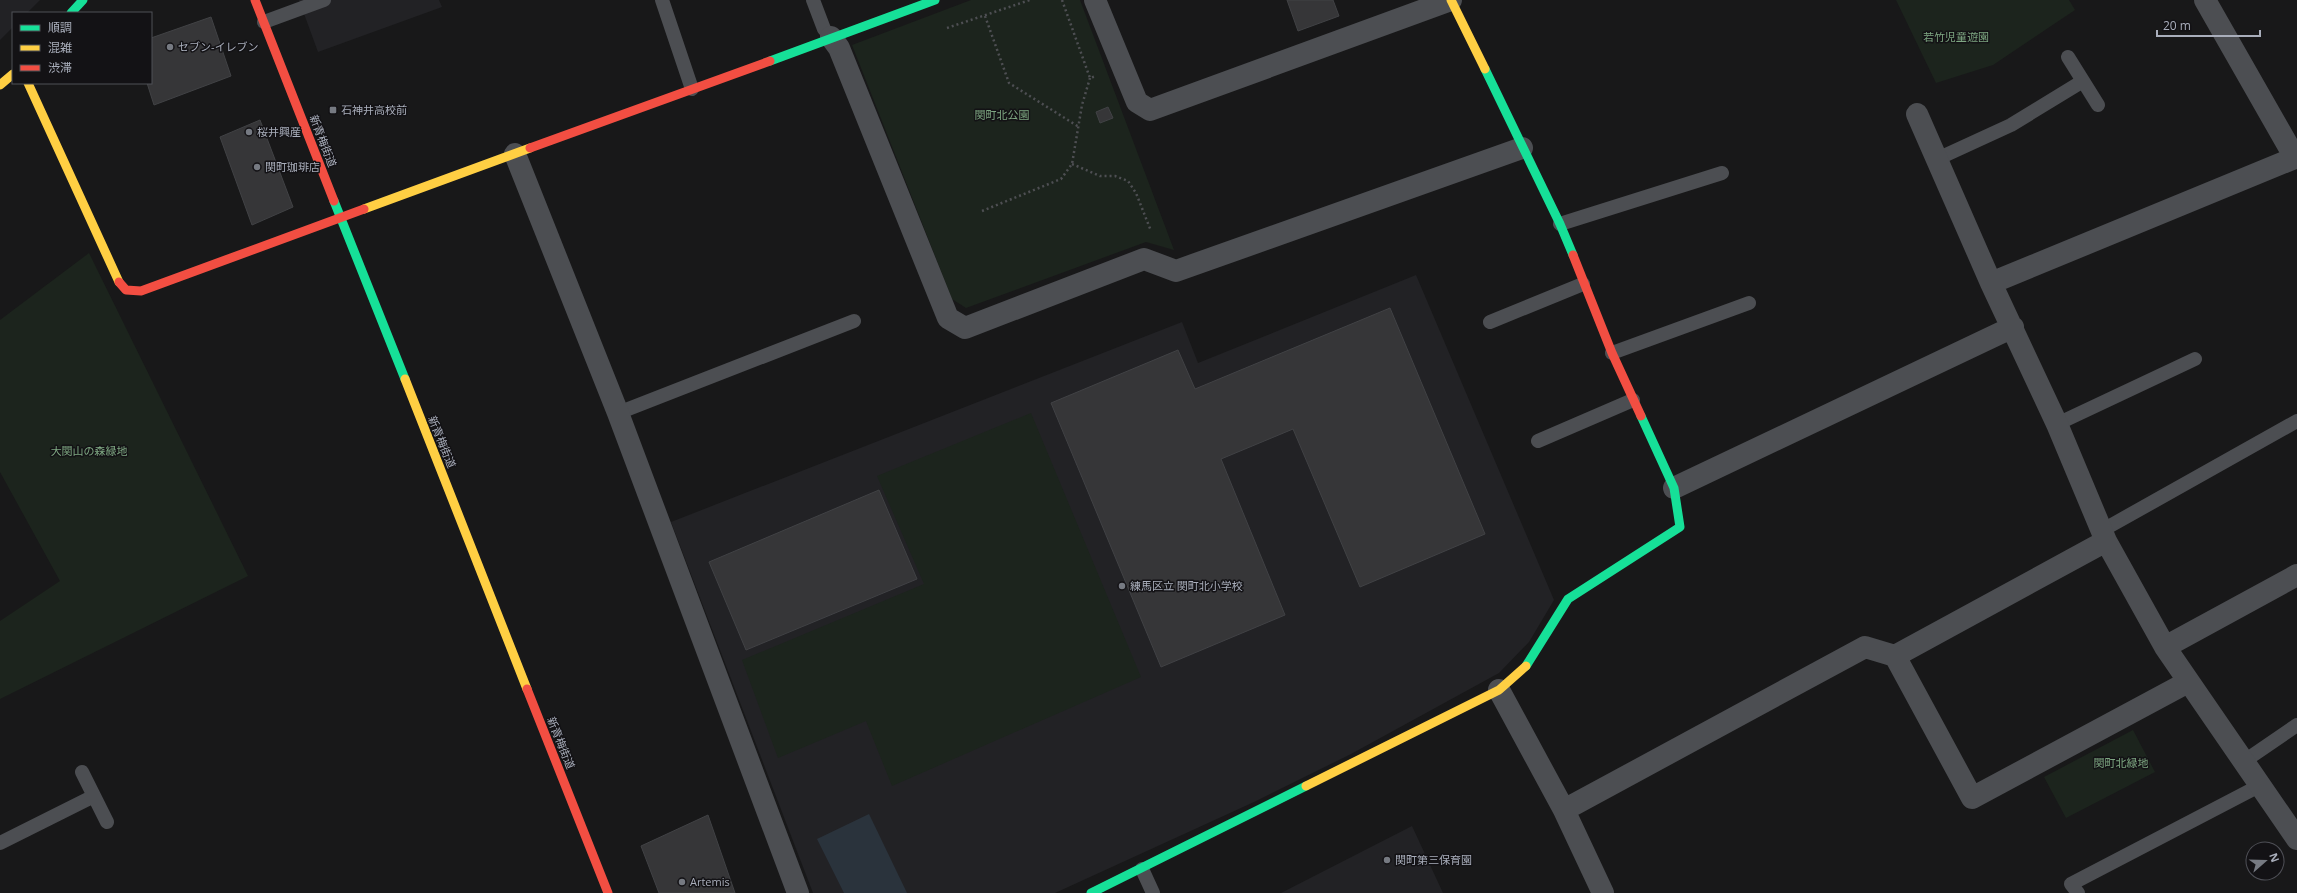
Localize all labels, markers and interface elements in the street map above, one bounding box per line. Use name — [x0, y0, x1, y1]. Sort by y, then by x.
legend — [12, 12, 152, 84]
scale bar — [2157, 12, 2260, 38]
text: 20 m — [2163, 17, 2191, 34]
text: 順調 — [48, 19, 72, 36]
park label: 若竹児童遊園 — [1923, 29, 1989, 44]
text: 混雑 — [48, 39, 72, 56]
place label: セブン-イレブン — [178, 39, 259, 54]
marker: セブン-イレブン — [165, 42, 175, 52]
text: 渋滞 — [48, 59, 72, 76]
place label: 石神井高校前 — [341, 102, 407, 117]
marker: 石神井高校前 — [328, 105, 338, 115]
park label: 関町北公園 — [975, 107, 1030, 122]
street label: 新青梅街道 — [307, 112, 340, 169]
place label: 桜井興産 — [257, 124, 301, 139]
marker: 桜井興産 — [244, 127, 254, 137]
place label: 関町珈琲店 — [265, 159, 320, 174]
marker: 関町珈琲店 — [252, 162, 262, 172]
street label: 新青梅街道 — [425, 414, 460, 470]
park label: 大関山の森緑地 — [51, 443, 128, 458]
place label: 練馬区立 関町北小学校 — [1130, 578, 1243, 593]
marker: 練馬区立 関町北小学校 — [1117, 581, 1127, 591]
street label: 新青梅街道 — [544, 715, 579, 771]
park label: 関町北緑地 — [2094, 755, 2149, 770]
north arrow — [2245, 841, 2285, 881]
text: N — [2266, 851, 2283, 864]
place label: 関町第三保育園 — [1395, 852, 1472, 867]
marker: 関町第三保育園 — [1382, 855, 1392, 865]
place label: Artemis — [690, 874, 730, 889]
marker: Artemis — [677, 877, 687, 887]

